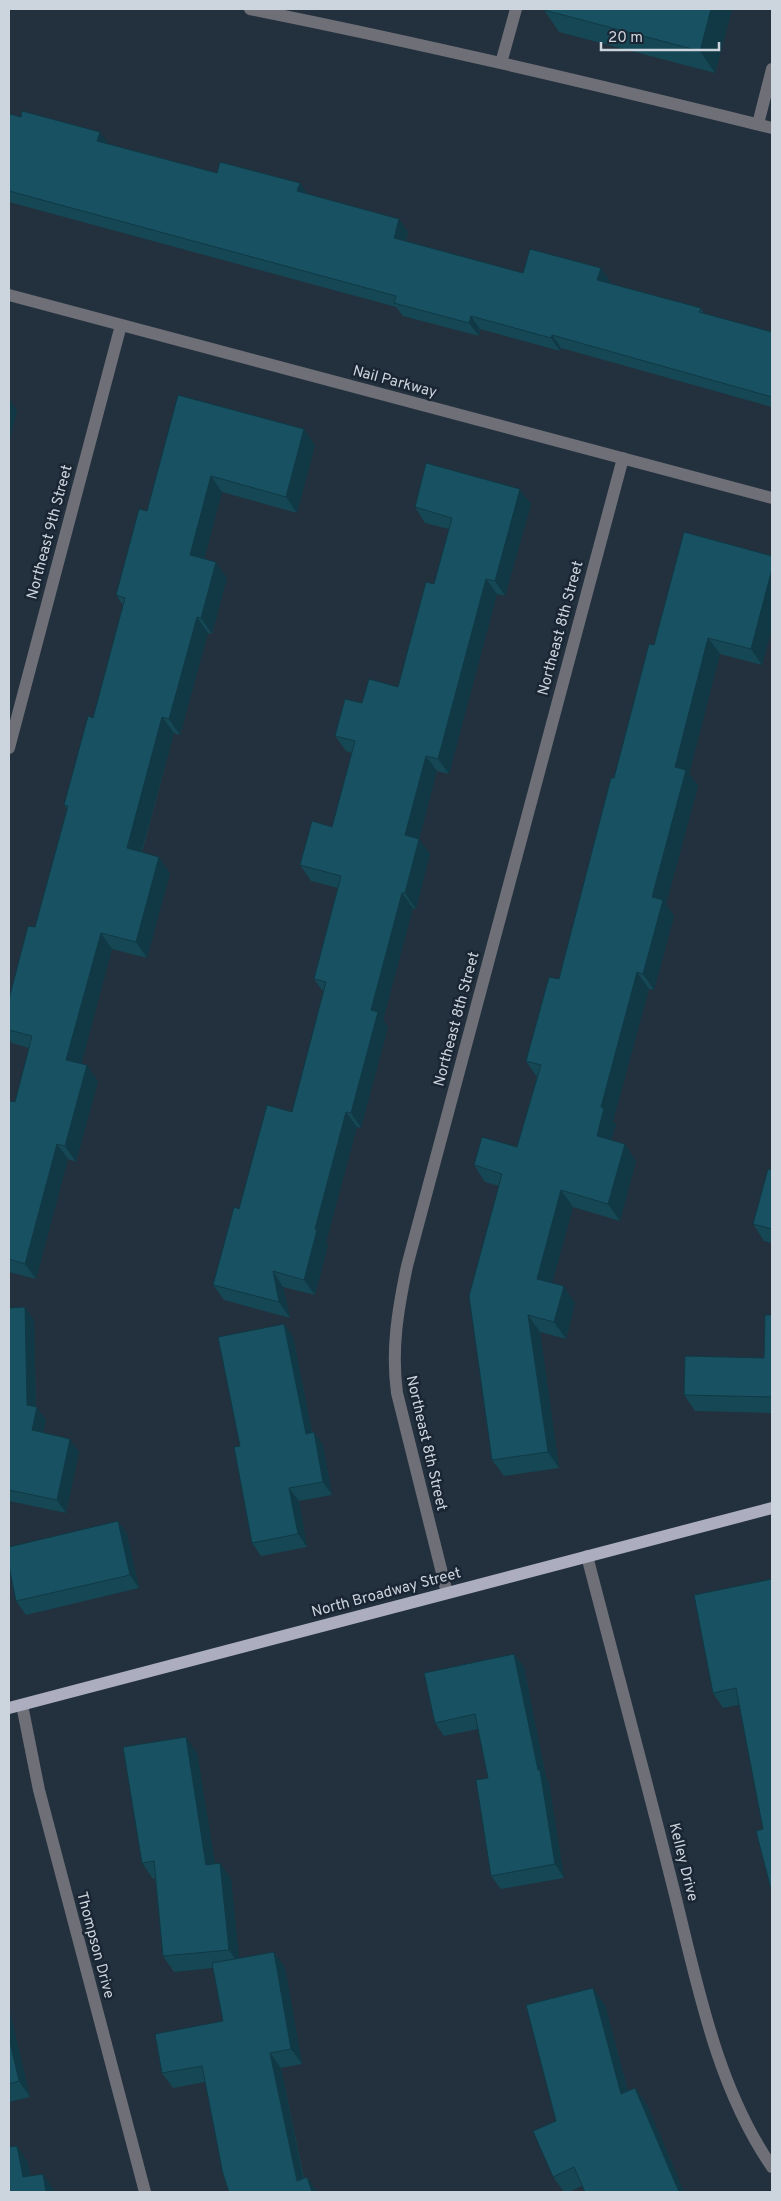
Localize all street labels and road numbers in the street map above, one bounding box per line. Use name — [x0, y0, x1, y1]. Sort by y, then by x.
street label: Nail Parkway — [350, 362, 439, 403]
street label: Northeast 9th Street — [23, 463, 78, 602]
street label: Northeast 8th Street — [534, 559, 589, 698]
street label: Northeast 8th Street — [430, 950, 485, 1089]
street label: Northeast 8th Street — [401, 1374, 450, 1513]
street label: North Broadway Street — [310, 1564, 463, 1623]
street label: Kelley Drive — [664, 1821, 701, 1904]
street label: Thompson Drive — [71, 1890, 118, 2001]

